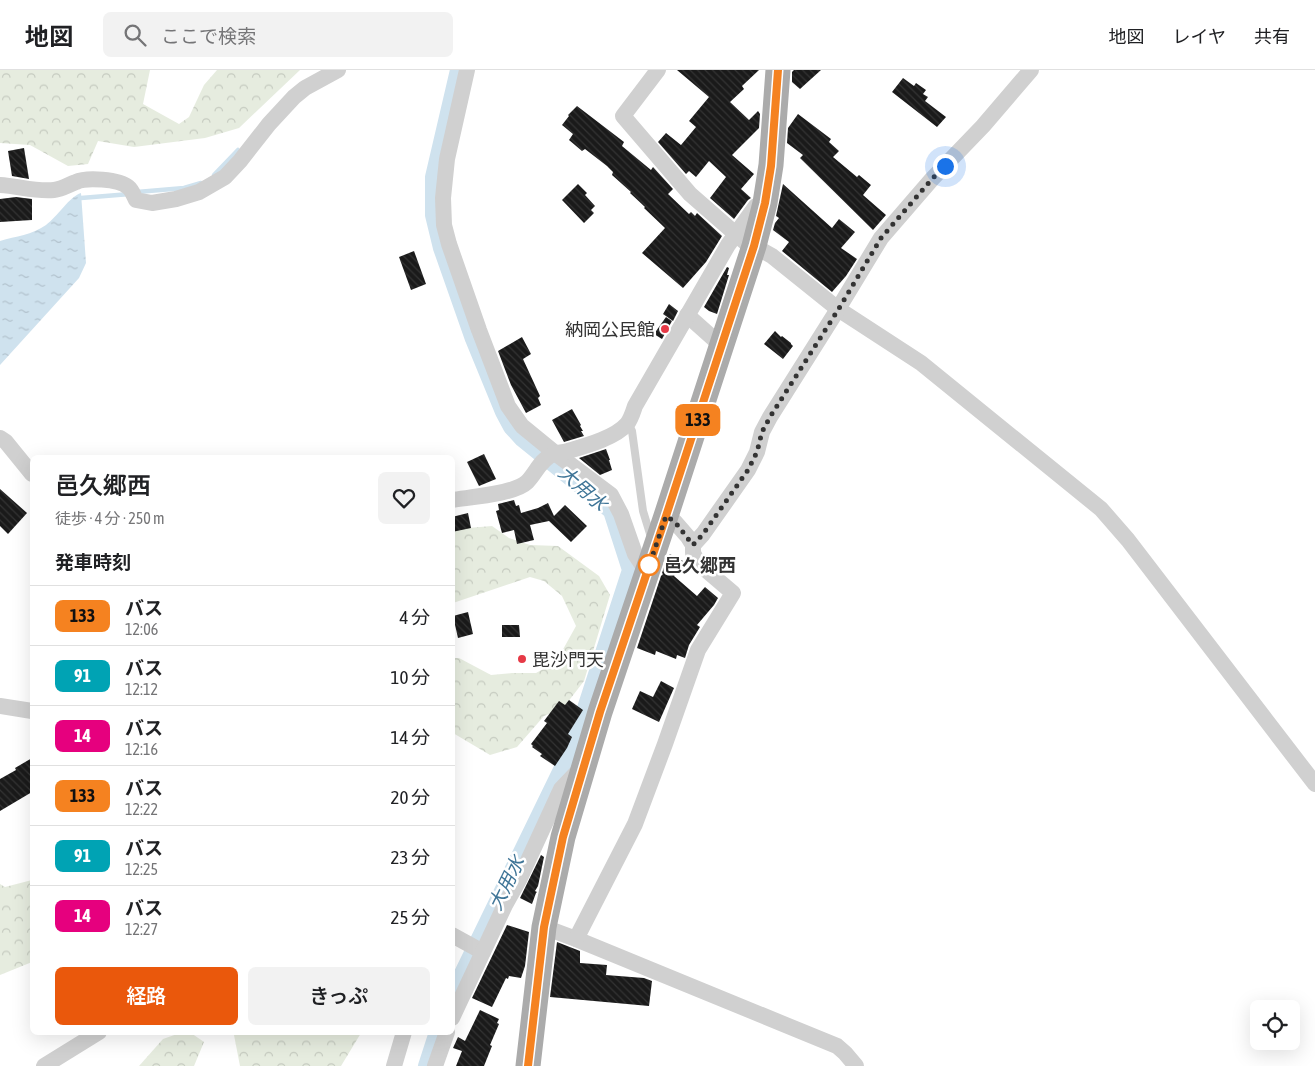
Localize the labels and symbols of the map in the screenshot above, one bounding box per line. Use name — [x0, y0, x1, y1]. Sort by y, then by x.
your location — [933, 154, 958, 179]
place label: 納岡公民館 — [565, 319, 655, 340]
marker: 納岡公民館 — [659, 323, 671, 335]
line badge: 133 — [669, 404, 727, 436]
water label: 大用水 — [554, 461, 613, 516]
marker: 邑久郷西 — [638, 554, 660, 576]
place label: 邑久郷西 — [664, 555, 736, 576]
place label: 毘沙門天 — [532, 649, 604, 670]
marker: 毘沙門天 — [516, 653, 528, 665]
water label: 大用水 — [484, 851, 529, 913]

